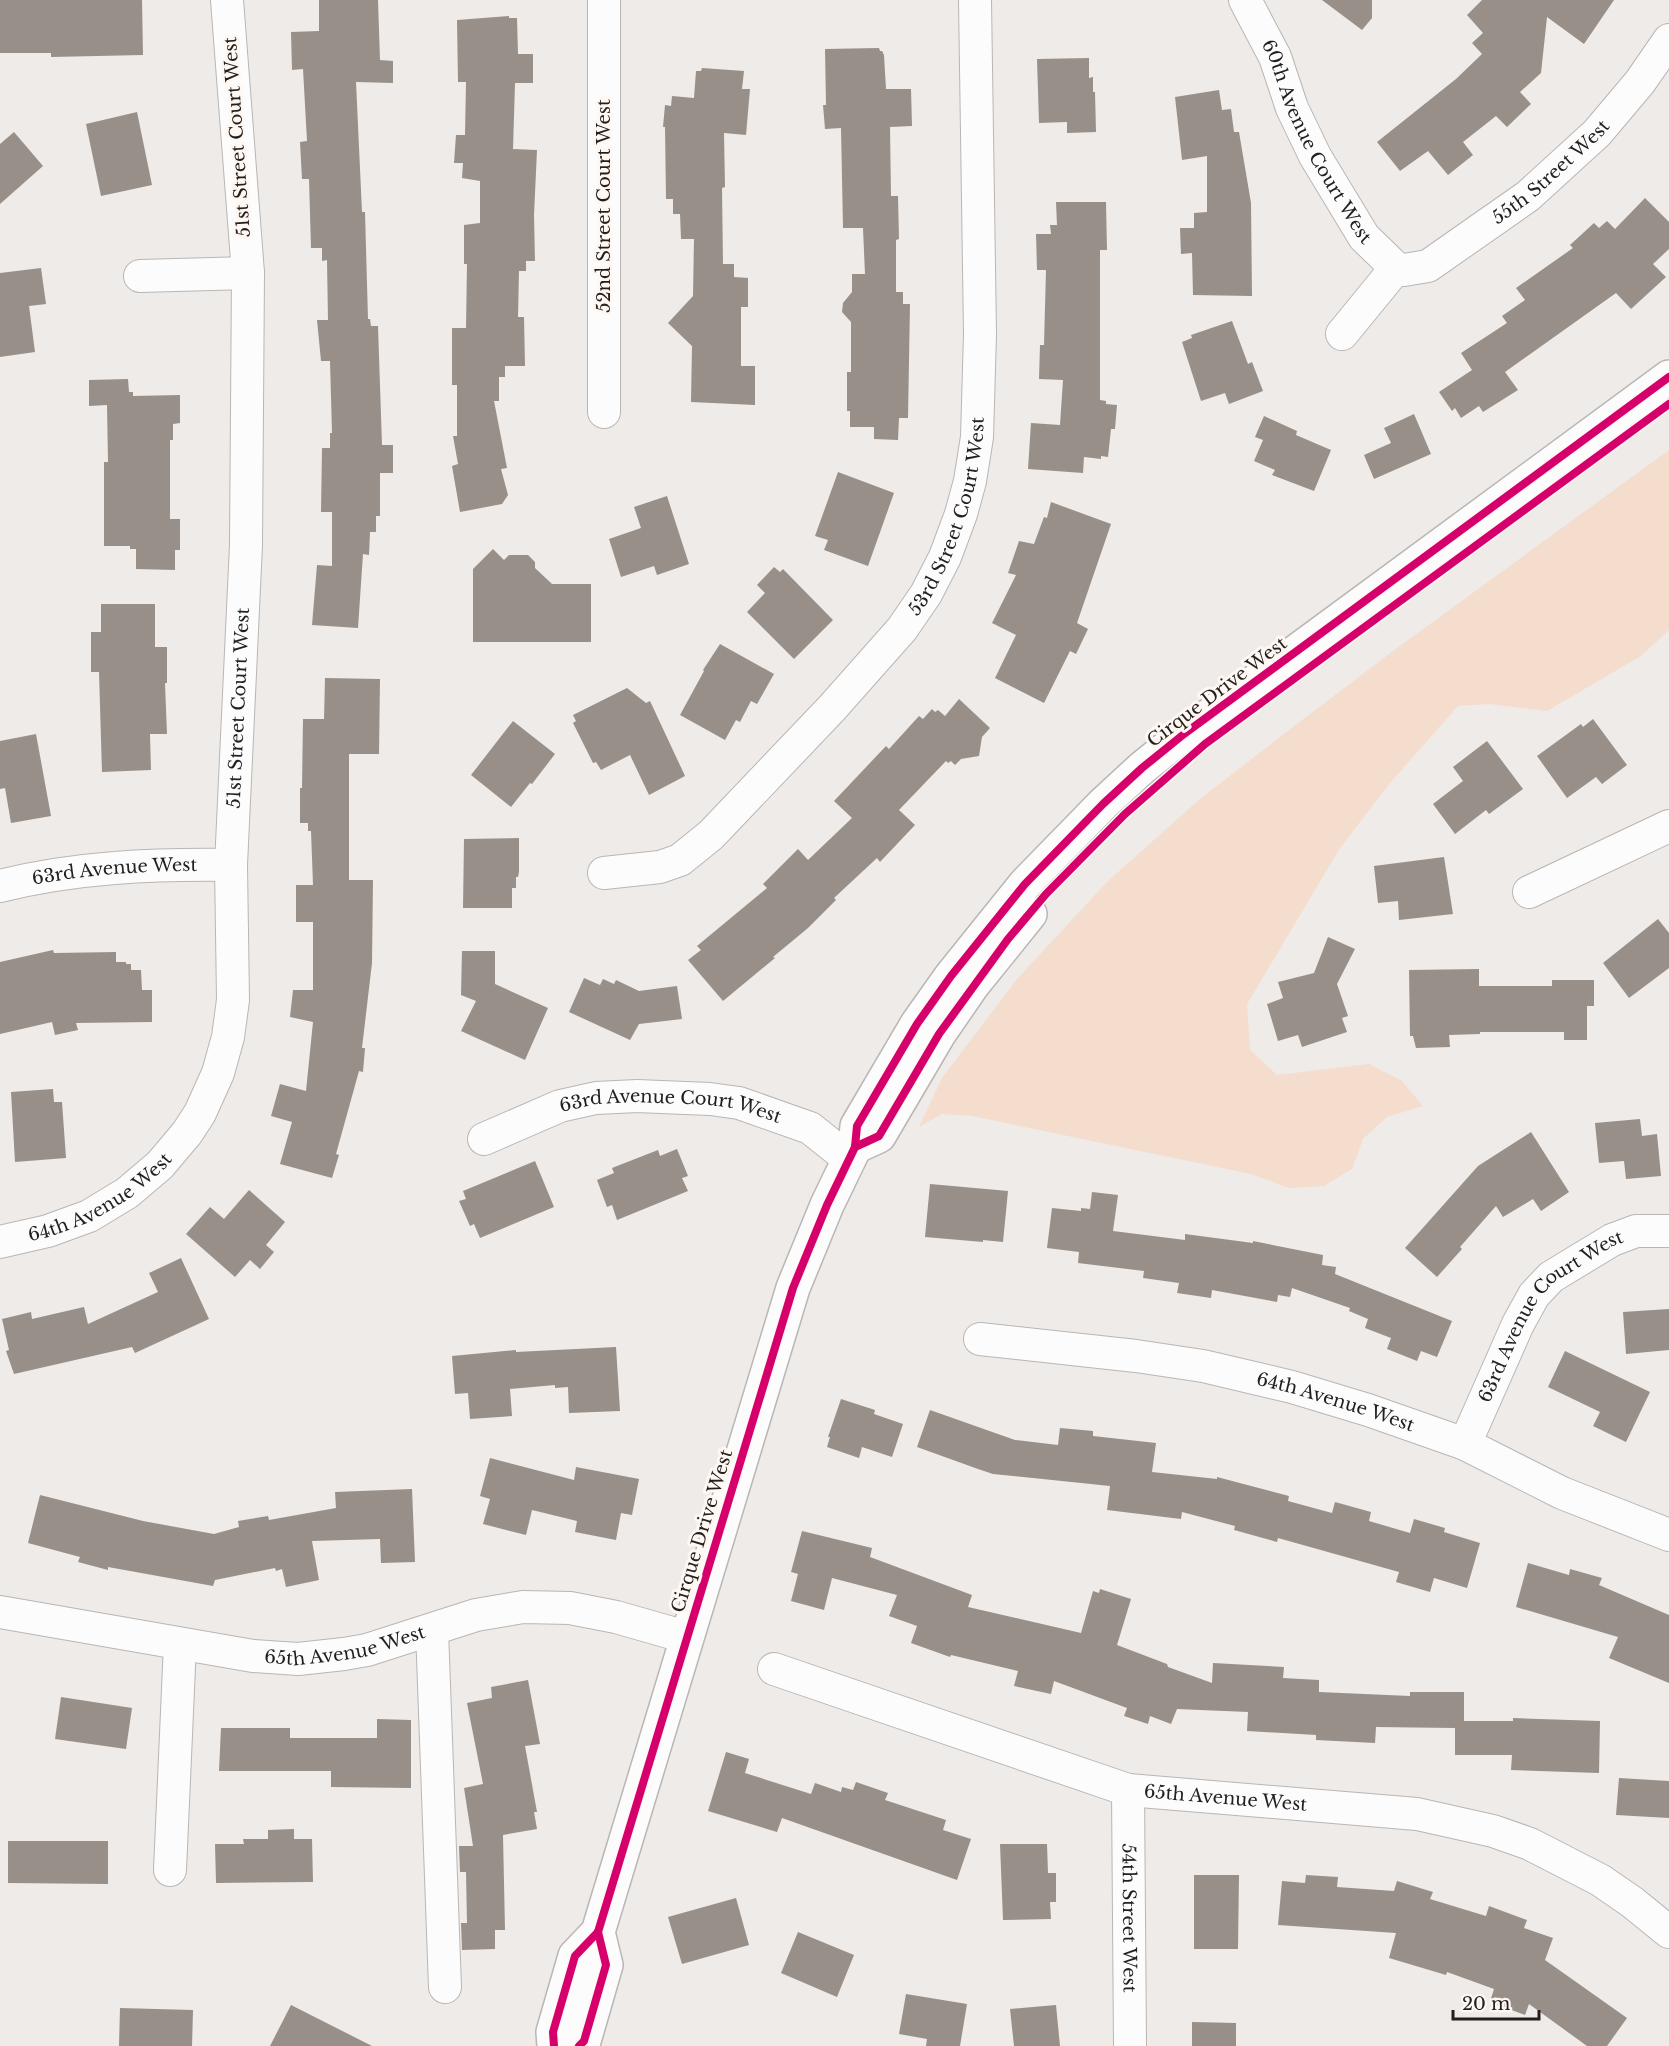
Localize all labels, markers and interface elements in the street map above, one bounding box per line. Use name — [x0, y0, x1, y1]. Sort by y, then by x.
street label: 51st Street Court West — [219, 36, 255, 238]
street label: 60th Avenue Court West — [1257, 36, 1376, 249]
street label: 52nd Street Court West — [593, 99, 615, 313]
street label: 55th Street West — [1488, 115, 1614, 229]
street label: 53rd Street Court West — [904, 417, 989, 620]
street label: 51st Street Court West — [223, 607, 254, 809]
street label: Cirque Drive West — [1143, 632, 1291, 752]
street label: 63rd Avenue West — [30, 854, 198, 890]
street label: 63rd Avenue Court West — [557, 1085, 785, 1128]
street label: 64th Avenue West — [26, 1148, 177, 1246]
street label: 63rd Avenue Court West — [1474, 1226, 1626, 1406]
street label: 64th Avenue West — [1254, 1368, 1418, 1436]
street label: Cirque Drive West — [667, 1447, 737, 1615]
street label: 65th Avenue West — [264, 1621, 428, 1670]
street label: 65th Avenue West — [1143, 1780, 1308, 1816]
street label: 54th Street West — [1117, 1843, 1141, 1993]
scale bar — [1453, 1983, 1538, 2021]
text: 20 m — [1462, 1993, 1510, 2015]

